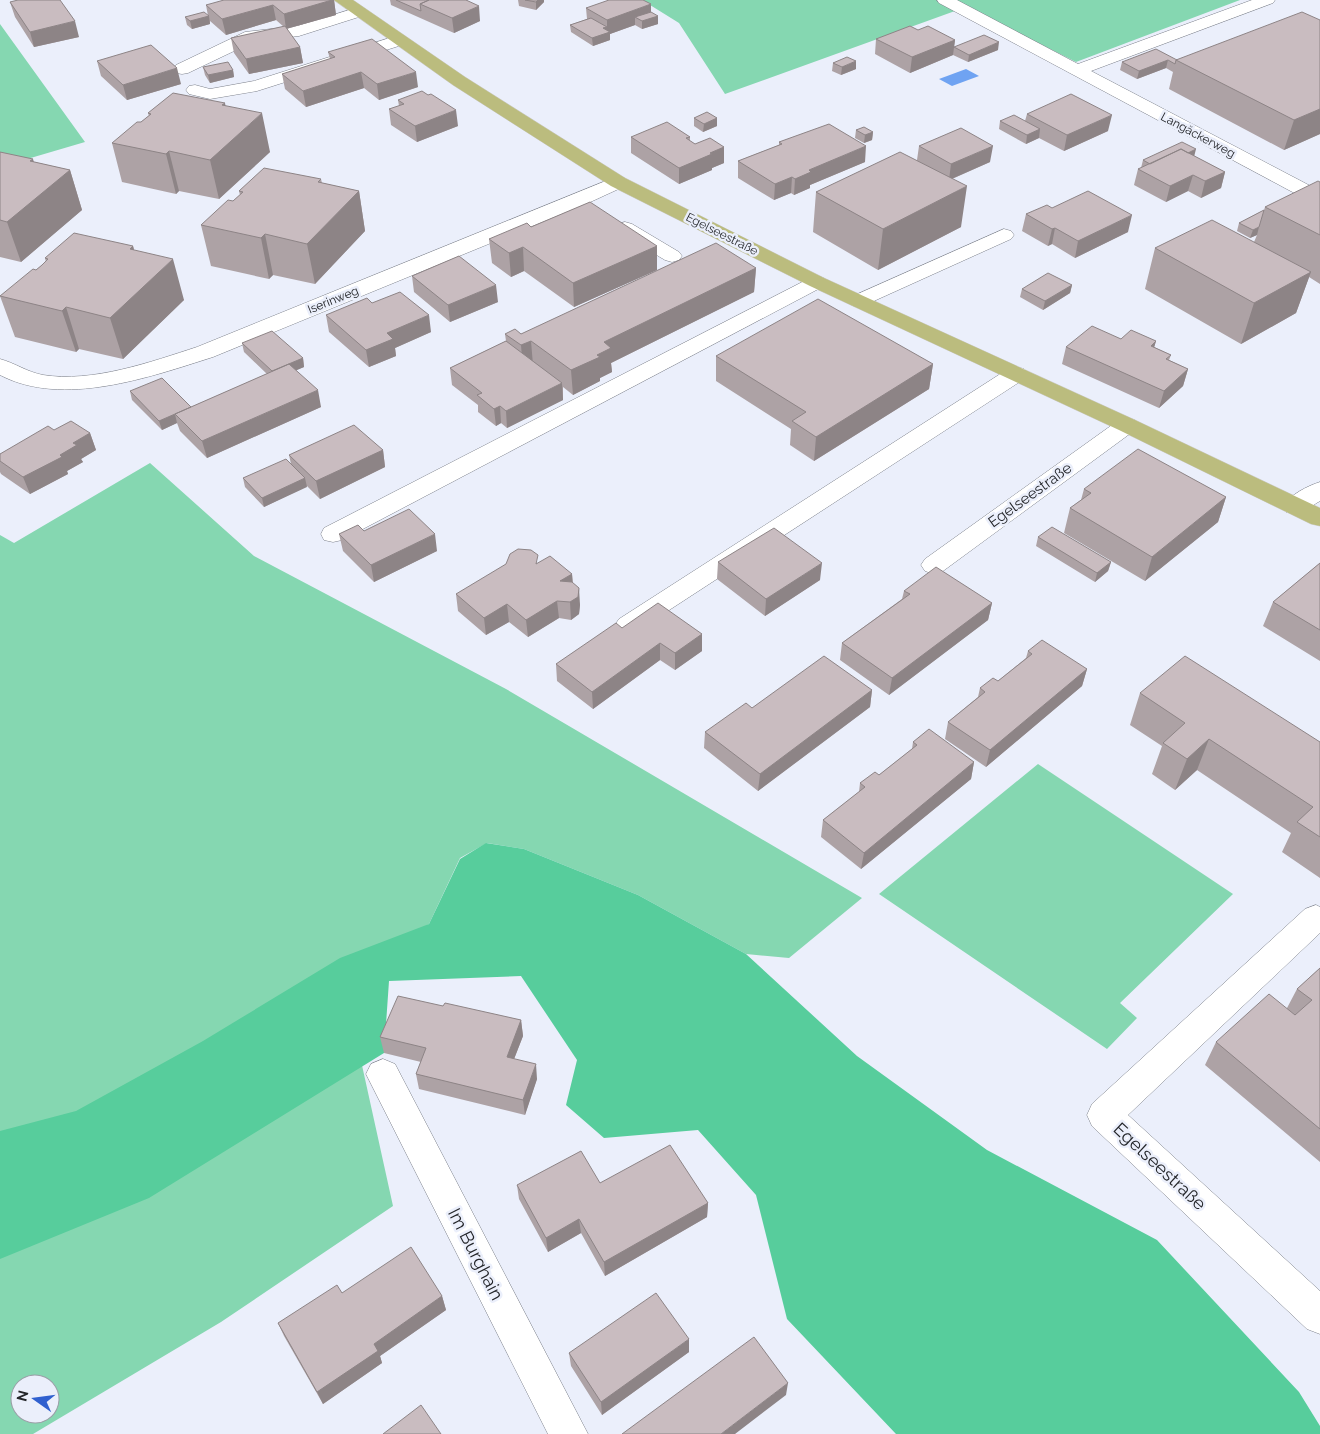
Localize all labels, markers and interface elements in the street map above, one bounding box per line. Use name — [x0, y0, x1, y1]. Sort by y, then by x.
street label: Langäckerweg — [1158, 109, 1238, 161]
street label: Egelseestraße — [684, 210, 760, 258]
street label: Iserinweg — [306, 283, 360, 317]
street label: Egelseestraße — [985, 459, 1075, 531]
street label: Egelseestraße — [1110, 1118, 1211, 1214]
street label: Im Burghain — [444, 1205, 508, 1303]
north arrow — [10, 1374, 60, 1424]
text: N — [13, 1389, 31, 1403]

